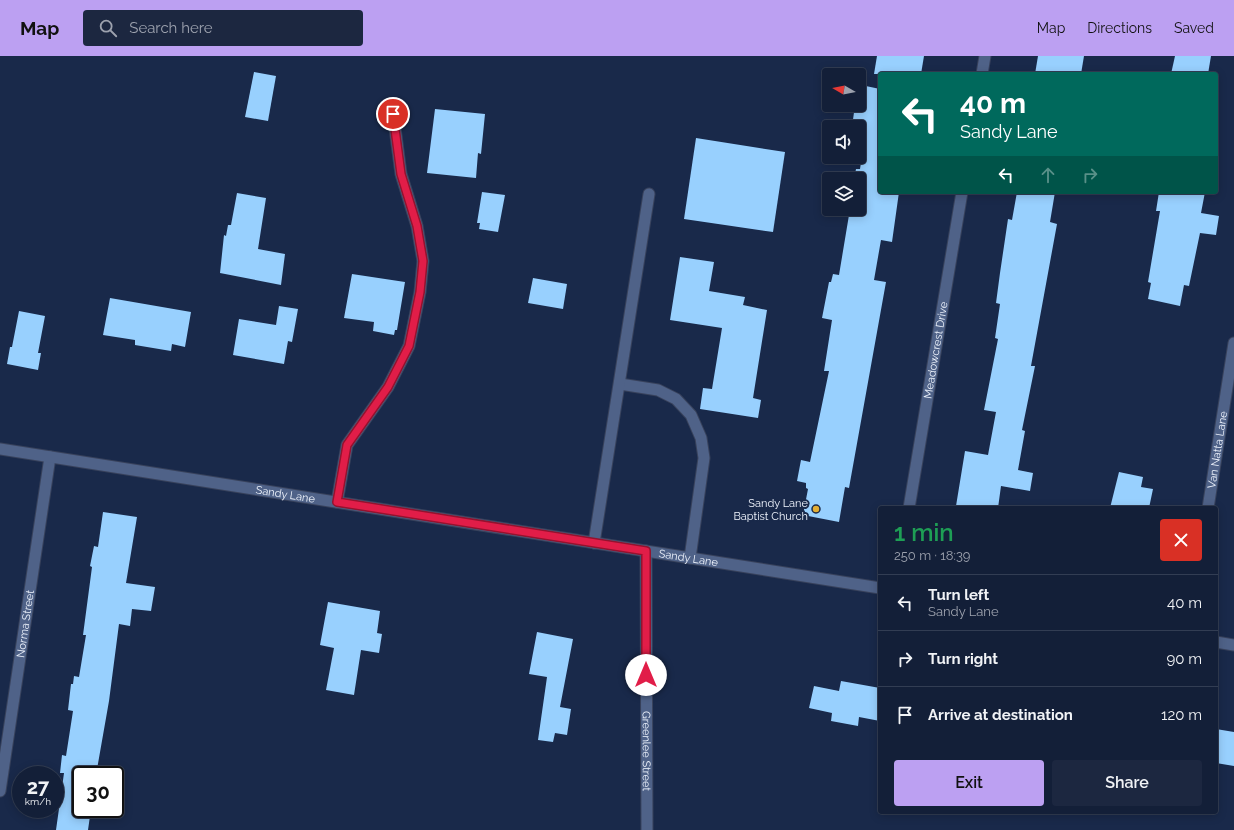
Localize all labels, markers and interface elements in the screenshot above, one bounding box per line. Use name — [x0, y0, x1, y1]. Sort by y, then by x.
search box — [83, 10, 363, 46]
text: Map — [20, 17, 59, 39]
icon: search — [97, 17, 119, 39]
text: Search here — [129, 19, 213, 37]
text: Map — [1037, 20, 1065, 36]
text: Directions — [1087, 20, 1152, 36]
text: Saved — [1174, 20, 1214, 36]
north arrow — [822, 68, 866, 112]
map controls — [822, 68, 866, 216]
text: 40 m — [960, 87, 1026, 120]
icon: left — [894, 88, 946, 140]
pin — [376, 97, 410, 131]
icon: arrive — [382, 103, 404, 125]
button: sound — [822, 120, 866, 164]
text: Sandy Lane — [960, 121, 1058, 142]
icon: left — [995, 164, 1017, 186]
icon: ahead — [1037, 164, 1059, 186]
icon: right — [1079, 164, 1101, 186]
button: layers — [822, 172, 866, 216]
street label: Meadowcrest Drive — [921, 300, 951, 400]
street label: Van Natta Lane — [1205, 410, 1230, 489]
street label: Sandy Lane — [255, 484, 316, 506]
place label: Sandy Lane Baptist Church — [733, 497, 809, 523]
marker: Sandy Lane Baptist Church — [811, 504, 821, 514]
text: 1 min — [894, 518, 954, 547]
button: close — [1160, 519, 1202, 561]
street label: Sandy Lane — [658, 547, 719, 569]
text: 250 m · 18:39 — [894, 548, 970, 563]
text: Turn left — [928, 586, 989, 604]
street label: Norma Street — [14, 589, 37, 659]
icon: left — [894, 592, 916, 614]
text: 40 m — [1167, 594, 1202, 612]
text: Sandy Lane — [928, 604, 999, 619]
icon: right — [894, 648, 916, 670]
text: Turn right — [928, 650, 998, 668]
text: 90 m — [1166, 650, 1202, 668]
position arrow — [625, 654, 667, 696]
icon: arrive — [894, 704, 916, 726]
text: Arrive at destination — [928, 706, 1073, 724]
text: 120 m — [1161, 706, 1202, 724]
street label: Greenlee Street — [640, 711, 653, 791]
button: Exit — [894, 760, 1044, 806]
button: Share — [1052, 760, 1202, 806]
speed limit sign: 30 — [72, 766, 124, 818]
text: 27 — [27, 775, 49, 799]
text: km/h — [25, 796, 51, 807]

